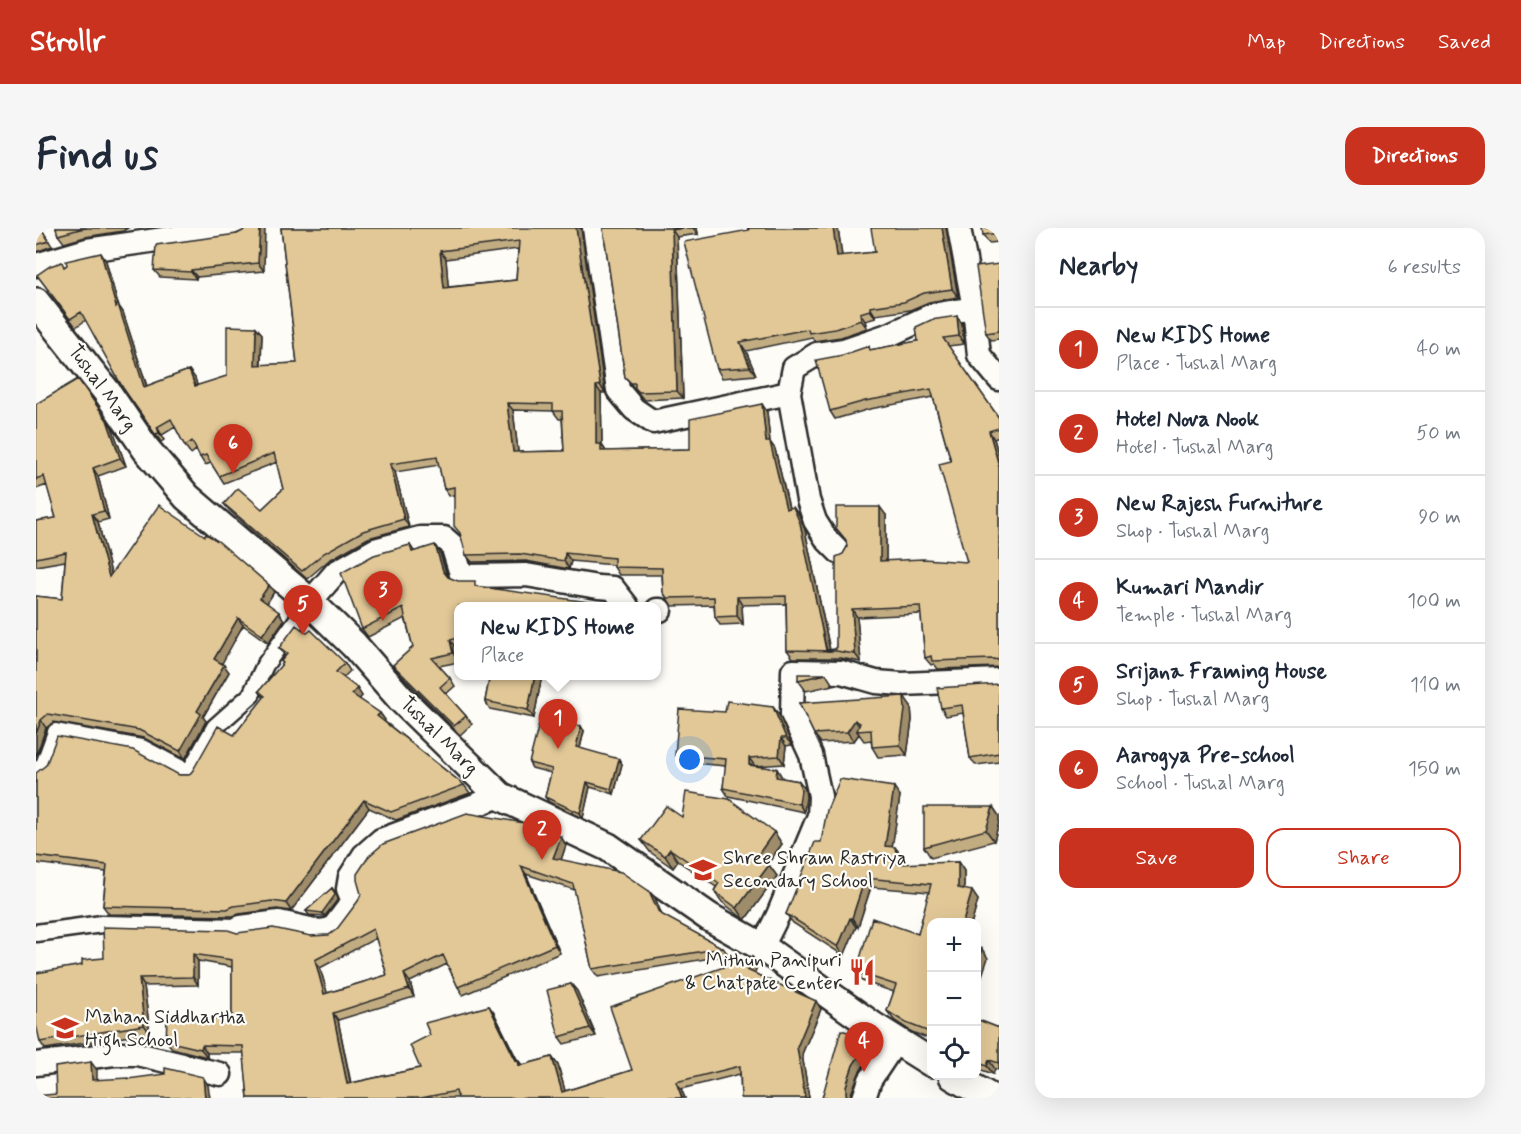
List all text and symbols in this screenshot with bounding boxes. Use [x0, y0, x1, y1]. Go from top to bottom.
text: Strollr [30, 24, 105, 61]
text: Map [1247, 28, 1286, 56]
text: Directions [1319, 28, 1405, 56]
text: Saved [1438, 28, 1491, 56]
button: Directions [1345, 127, 1485, 185]
text: Find us [36, 129, 158, 184]
text: Nearby [1059, 250, 1138, 284]
text: 6 results [1388, 254, 1461, 281]
text: New KIDS Home [1116, 322, 1270, 350]
text: 1 [1074, 336, 1083, 363]
text: 40 m [1417, 336, 1461, 363]
street label: Tushal Marg [61, 339, 143, 437]
text: Place · Tushal Marg [1116, 350, 1277, 377]
text: Hotel Nova Nook [1116, 406, 1259, 434]
text: 2 [1074, 420, 1083, 447]
text: 50 m [1416, 420, 1461, 447]
pin: 6 [214, 424, 252, 474]
text: Hotel · Tushal Marg [1116, 434, 1274, 461]
text: New Rajesh Furniture [1116, 490, 1323, 518]
text: 3 [1074, 504, 1083, 531]
text: 90 m [1418, 504, 1461, 531]
text: Shop · Tushal Marg [1116, 518, 1270, 545]
pin: 3 [364, 572, 402, 621]
text: Kumari Mandir [1116, 574, 1264, 602]
pin: 5 [284, 586, 322, 635]
text: 4 [1073, 588, 1084, 615]
text: 100 m [1407, 588, 1461, 615]
popup [454, 602, 661, 680]
text: Temple · Tushal Marg [1116, 602, 1292, 629]
text: New KIDS Home [480, 614, 635, 642]
text: Place [480, 642, 524, 669]
text: Srijana Framing House [1116, 658, 1327, 686]
text: 5 [1073, 672, 1085, 699]
text: 110 m [1410, 672, 1461, 699]
text: Shop · Tushal Marg [1116, 686, 1270, 713]
street label: Tushal Marg [394, 691, 484, 781]
pin: 1 [538, 700, 578, 749]
text: Aarogya Pre-school [1116, 742, 1295, 770]
your location [675, 745, 704, 774]
text: 6 [1073, 756, 1084, 783]
text: 150 m [1408, 756, 1461, 783]
text: School · Tushal Marg [1116, 770, 1285, 797]
pin: 2 [522, 810, 562, 860]
button: Save [1059, 828, 1254, 888]
button: Share [1266, 828, 1461, 888]
place label: Shree Shram Rastriya Secondary School [723, 845, 906, 895]
school or university icon: Shree Shram Rastriya Secondary School [688, 855, 718, 885]
map controls [927, 918, 981, 1080]
button: + [927, 918, 981, 972]
place label: Mithun Panipuri & Chatpate Center [685, 947, 843, 997]
restaurant icon: Mithun Panipuri & Chatpate Center [847, 957, 877, 987]
button: − [927, 972, 981, 1026]
place label: Mahan Siddhartha High School [85, 1004, 246, 1056]
school or university icon: Mahan Siddhartha High School [50, 1013, 80, 1043]
pin: 4 [844, 1022, 884, 1072]
button: locate [927, 1026, 981, 1080]

